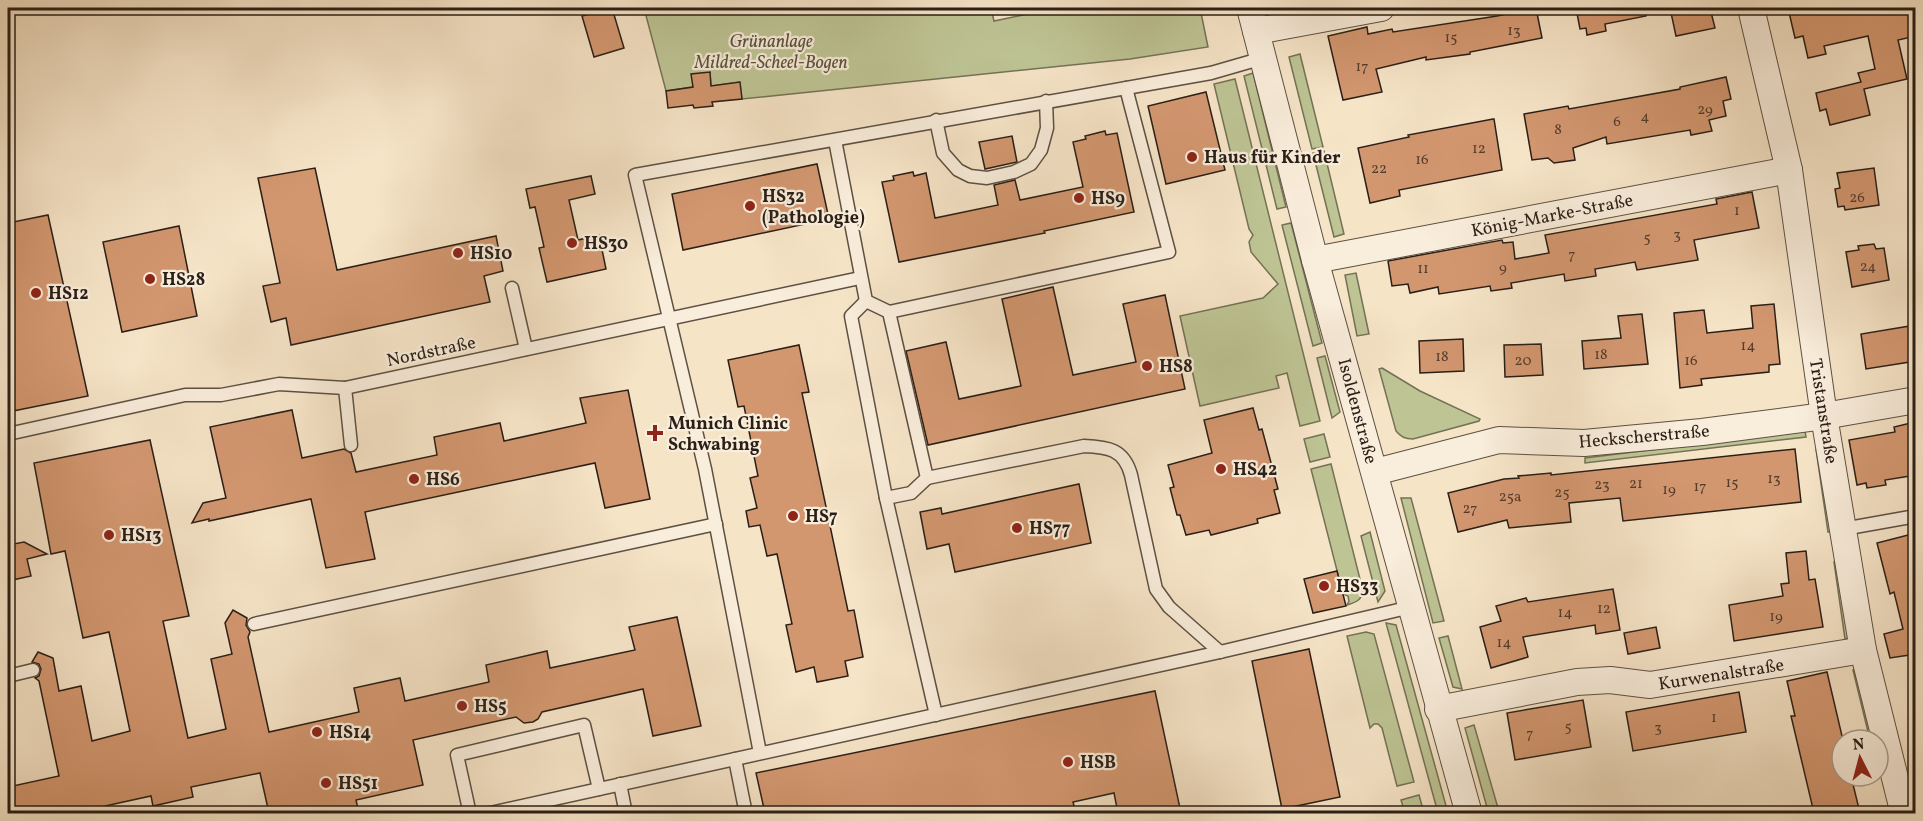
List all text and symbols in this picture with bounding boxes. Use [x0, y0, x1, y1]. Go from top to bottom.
house number: 13 [1507, 21, 1521, 42]
house number: 15 [1444, 28, 1458, 49]
park label: Grünanlage Mildred-Scheel-Bogen [693, 30, 848, 76]
house number: 17 [1355, 57, 1369, 78]
house number: 29 [1697, 100, 1713, 121]
house number: 4 [1641, 107, 1650, 128]
house number: 6 [1613, 112, 1621, 133]
house number: 8 [1554, 120, 1562, 141]
house number: 12 [1472, 139, 1486, 160]
place label: Haus für Kinder [1204, 146, 1341, 171]
marker: Haus für Kinder [1185, 150, 1199, 164]
house number: 16 [1415, 150, 1429, 171]
house number: 22 [1371, 159, 1387, 180]
place label: HS32 (Pathologie) [762, 185, 865, 231]
place label: HS9 [1091, 187, 1125, 212]
house number: 26 [1849, 188, 1865, 209]
street label: König-Marke-Straße [1469, 189, 1635, 244]
marker: HS9 [1072, 191, 1086, 205]
marker: HS32 (Pathologie) [743, 199, 757, 213]
house number: 1 [1734, 201, 1740, 222]
house number: 3 [1673, 225, 1681, 246]
house number: 5 [1643, 228, 1651, 249]
place label: HS30 [584, 232, 628, 257]
marker: HS30 [565, 236, 579, 250]
place label: HS10 [470, 242, 512, 267]
house number: 7 [1568, 245, 1576, 266]
marker: HS10 [451, 246, 465, 260]
house number: 24 [1860, 257, 1876, 278]
house number: 9 [1499, 258, 1507, 279]
house number: 11 [1417, 259, 1429, 280]
place label: HS28 [162, 268, 205, 293]
marker: HS28 [143, 272, 157, 286]
place label: HS12 [48, 282, 89, 307]
marker: HS12 [29, 286, 43, 300]
street label: Nordstraße [384, 331, 478, 374]
house number: 14 [1741, 336, 1755, 357]
house number: 18 [1594, 345, 1608, 366]
house number: 18 [1435, 347, 1449, 368]
house number: 20 [1515, 351, 1531, 372]
house number: 16 [1684, 351, 1698, 372]
place label: HS8 [1159, 355, 1193, 380]
street label: Isoldenstraße [1330, 356, 1383, 467]
street label: Tristanstraße [1802, 357, 1843, 466]
marker: HS8 [1140, 359, 1154, 373]
place label: Munich Clinic Schwabing [668, 412, 788, 458]
street label: Heckscherstraße [1578, 419, 1711, 456]
marker: Munich Clinic Schwabing [646, 424, 664, 442]
place label: HS42 [1233, 458, 1277, 483]
marker: HS42 [1214, 462, 1228, 476]
place label: HS6 [426, 468, 460, 493]
house number: 13 [1767, 469, 1781, 490]
marker: HS6 [407, 472, 421, 486]
house number: 15 [1725, 473, 1739, 494]
house number: 21 [1629, 474, 1643, 495]
house number: 23 [1594, 475, 1610, 496]
house number: 17 [1693, 477, 1707, 498]
house number: 19 [1662, 480, 1676, 501]
house number: 25 [1554, 483, 1570, 504]
house number: 25a [1499, 487, 1521, 508]
house number: 27 [1463, 499, 1477, 520]
place label: HS7 [805, 505, 838, 530]
marker: HS7 [786, 509, 800, 523]
place label: HS77 [1029, 517, 1071, 542]
marker: HS77 [1010, 521, 1024, 535]
place label: HS13 [121, 524, 161, 549]
marker: HS13 [102, 528, 116, 542]
place label: HS33 [1336, 575, 1378, 600]
marker: HS33 [1317, 579, 1331, 593]
house number: 12 [1597, 599, 1611, 620]
house number: 14 [1558, 603, 1572, 624]
house number: 19 [1769, 607, 1783, 628]
house number: 14 [1497, 633, 1511, 654]
street label: Kurwenalstraße [1657, 653, 1786, 698]
place label: HS5 [474, 695, 507, 720]
marker: HS5 [455, 699, 469, 713]
house number: 1 [1711, 708, 1717, 729]
house number: 5 [1564, 717, 1572, 738]
house number: 3 [1654, 718, 1662, 739]
place label: HS14 [329, 721, 371, 746]
house number: 7 [1526, 724, 1534, 745]
marker: HS14 [310, 725, 324, 739]
north arrow [1830, 728, 1890, 788]
text: N [1852, 733, 1866, 757]
place label: HSB [1080, 751, 1116, 776]
marker: HSB [1061, 755, 1075, 769]
place label: HS51 [338, 772, 378, 797]
marker: HS51 [319, 776, 333, 790]

